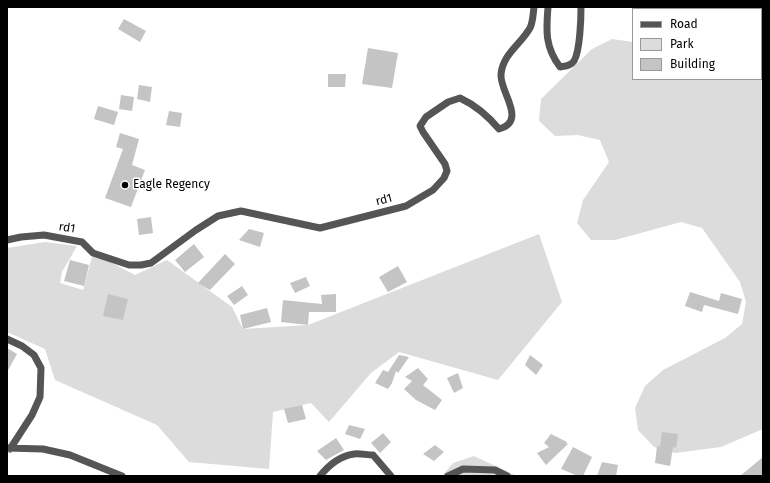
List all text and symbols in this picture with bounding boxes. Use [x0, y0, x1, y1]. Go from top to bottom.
legend [632, 8, 762, 80]
text: Road [670, 17, 698, 31]
text: Park [670, 37, 694, 51]
text: Building [670, 57, 715, 71]
place label: Eagle Regency [133, 178, 210, 192]
marker: Eagle Regency [120, 180, 130, 190]
street label: rd1 [374, 191, 394, 209]
street label: rd1 [58, 220, 76, 236]

